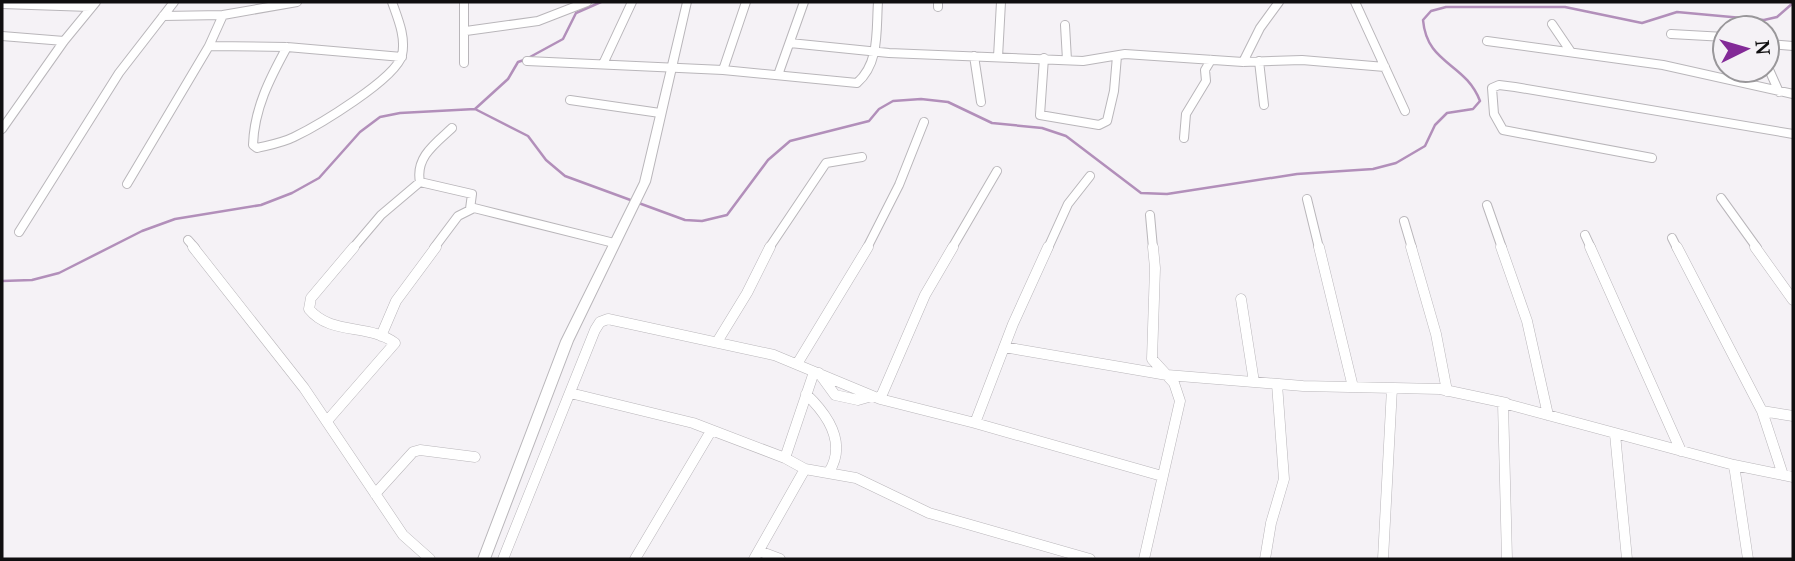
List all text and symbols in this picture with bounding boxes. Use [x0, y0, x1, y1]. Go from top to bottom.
north arrow [1711, 14, 1781, 84]
text: N [1749, 39, 1777, 56]

